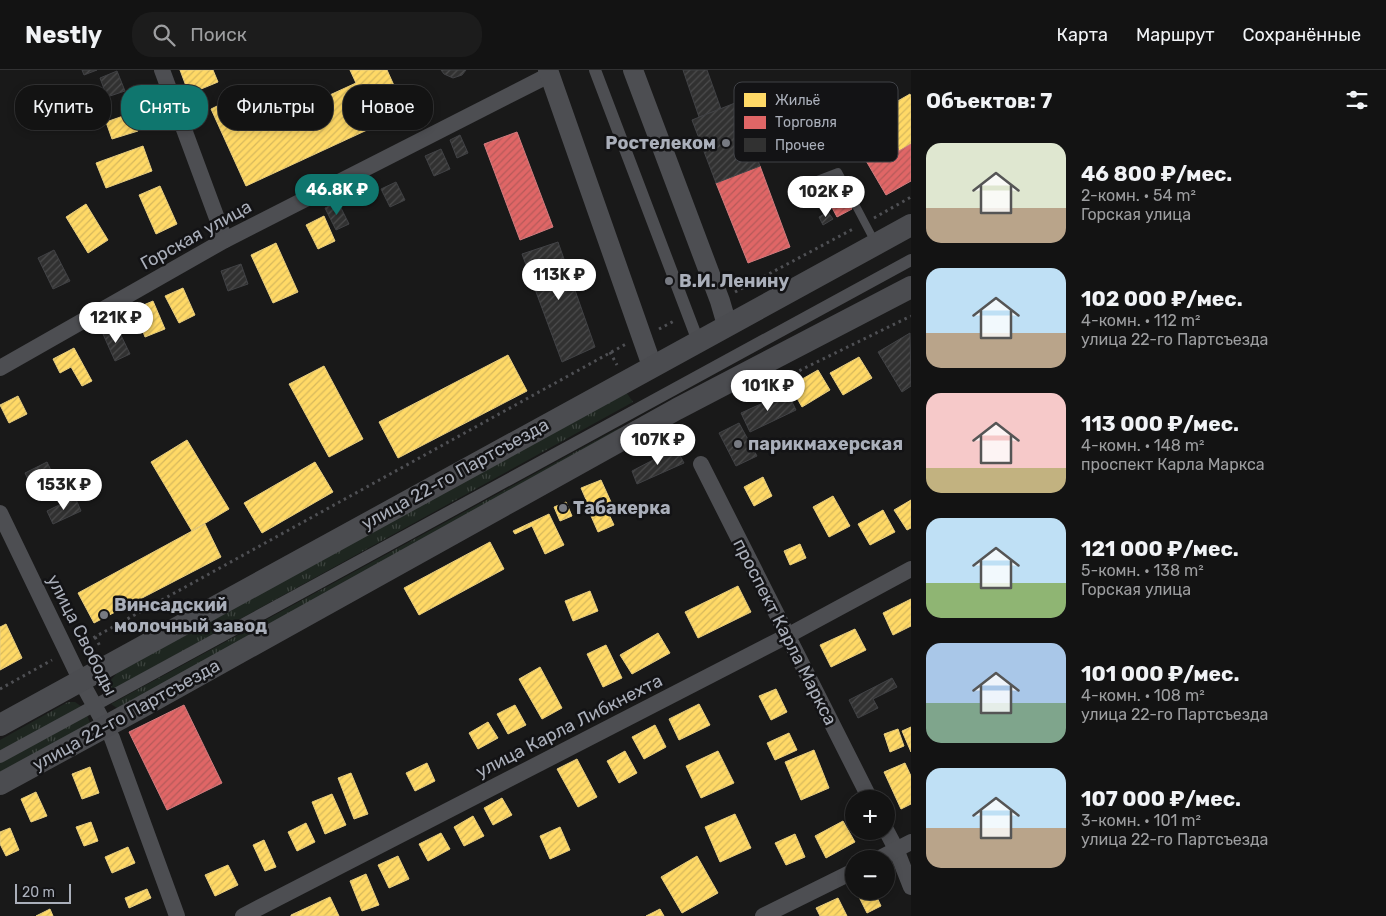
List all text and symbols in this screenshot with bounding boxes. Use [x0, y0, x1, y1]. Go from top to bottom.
search box [132, 12, 482, 57]
text: Nestly [25, 21, 102, 49]
icon: search [150, 21, 178, 49]
text: Поиск [190, 23, 247, 46]
text: Карта [1057, 24, 1108, 46]
text: Маршрут [1136, 24, 1215, 46]
text: Сохранённые [1243, 24, 1361, 46]
legend [734, 82, 898, 162]
chip: Купить [15, 85, 111, 130]
chip: Снять [121, 85, 208, 130]
chip: Фильтры [218, 85, 333, 130]
chip: Новое [343, 85, 433, 130]
icon: filters [1343, 86, 1371, 114]
text: Объектов: 7 [926, 88, 1052, 113]
text: Жильё [775, 92, 821, 109]
text: Торговля [775, 114, 837, 131]
place label: Ростелеком [605, 132, 716, 154]
marker: Ростелеком [720, 137, 732, 149]
text: Прочее [775, 137, 825, 154]
text: 46 800 ₽/мес. [1081, 161, 1232, 186]
icon: home [966, 163, 1026, 223]
pin: 46.8K ₽ [291, 174, 383, 216]
pin: 102K ₽ [785, 176, 867, 218]
text: 46.8K ₽ [306, 180, 368, 199]
text: 102K ₽ [799, 182, 853, 201]
text: 2-комн. · 54 m² [1081, 186, 1196, 205]
street label: Горская улица [137, 195, 255, 275]
text: Горская улица [1081, 205, 1191, 224]
pin: 113K ₽ [518, 258, 600, 301]
text: 113K ₽ [533, 265, 585, 284]
place label: В.И. Ленину [679, 270, 790, 292]
marker: В.И. Ленину [663, 275, 675, 287]
text: 102 000 ₽/мес. [1081, 286, 1243, 311]
icon: home [966, 288, 1026, 348]
pin: 121K ₽ [75, 302, 157, 344]
text: 121K ₽ [90, 308, 142, 327]
text: 4-комн. · 112 m² [1081, 311, 1201, 330]
text: улица 22-го Партсъезда [1081, 330, 1268, 349]
pin: 101K ₽ [727, 370, 809, 412]
text: 101K ₽ [742, 376, 794, 395]
text: 113 000 ₽/мес. [1081, 411, 1239, 436]
street label: улица 22-го Партсъезда [357, 413, 553, 535]
icon: home [966, 413, 1026, 473]
pin: 107K ₽ [617, 424, 699, 466]
text: 107K ₽ [631, 430, 685, 449]
place label: парикмахерская [748, 433, 903, 455]
text: 4-комн. · 148 m² [1081, 436, 1204, 455]
marker: парикмахерская [732, 438, 744, 450]
text: проспект Карла Маркса [1081, 455, 1265, 474]
pin: 153K ₽ [23, 468, 105, 511]
text: 153K ₽ [37, 475, 91, 494]
place label: Табакерка [573, 497, 671, 519]
marker: Табакерка [557, 502, 569, 514]
street label: проспект Карла Маркса [728, 535, 842, 729]
text: 121 000 ₽/мес. [1081, 536, 1239, 561]
icon: home [966, 538, 1026, 598]
text: 5-комн. · 138 m² [1081, 561, 1204, 580]
street label: улица Свободы [42, 571, 122, 699]
text: Горская улица [1081, 580, 1191, 599]
place label: Винсадский молочный завод [114, 594, 267, 637]
marker: Винсадский молочный завод [98, 609, 110, 621]
street label: улица 22-го Партсъезда [28, 654, 224, 776]
text: 101 000 ₽/мес. [1081, 661, 1239, 686]
icon: home [966, 663, 1026, 723]
street label: улица Карла Либкнехта [472, 669, 666, 783]
text: 4-комн. · 108 m² [1081, 686, 1205, 705]
text: улица 22-го Партсъезда [1081, 705, 1268, 724]
text: 107 000 ₽/мес. [1081, 786, 1241, 811]
icon: home [966, 788, 1026, 848]
map controls [845, 790, 895, 900]
button: + [845, 790, 895, 840]
text: 3-комн. · 101 m² [1081, 811, 1201, 830]
text: улица 22-го Партсъезда [1081, 830, 1268, 849]
button: − [845, 850, 895, 900]
scale bar [15, 881, 71, 904]
text: 20 m [22, 884, 55, 901]

